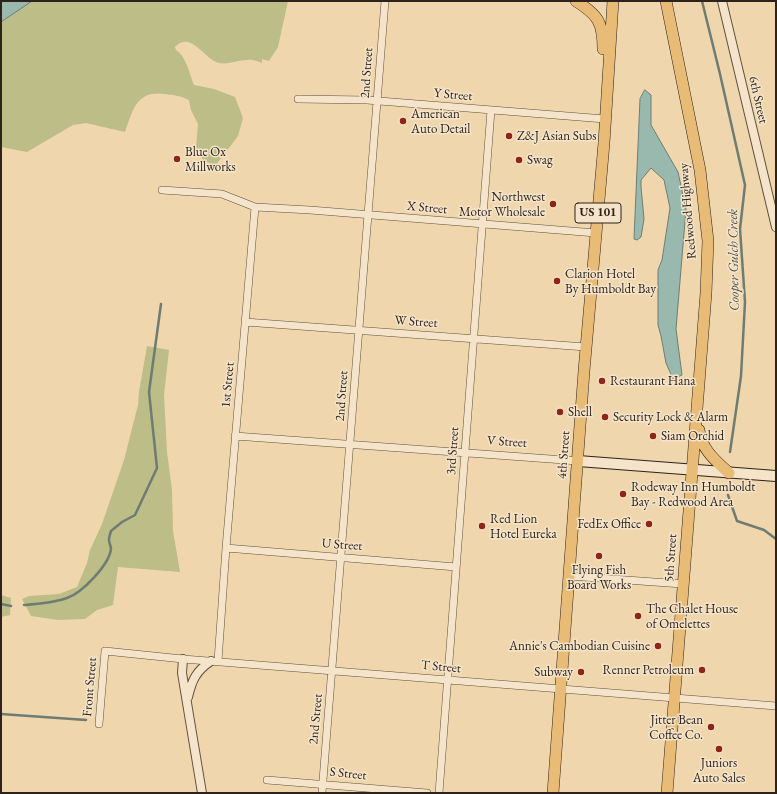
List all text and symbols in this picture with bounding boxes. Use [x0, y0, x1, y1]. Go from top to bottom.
street label: 2nd Street [357, 47, 377, 99]
street label: 6th Street [745, 75, 771, 125]
street label: Y Street [433, 86, 473, 104]
place label: American Auto Detail [411, 106, 470, 137]
marker: American Auto Detail [398, 116, 408, 126]
place label: Z&J Asian Subs [517, 128, 597, 144]
marker: Z&J Asian Subs [504, 131, 514, 141]
place label: Blue Ox Millworks [185, 144, 236, 175]
place label: Swag [527, 152, 553, 168]
marker: Blue Ox Millworks [172, 154, 182, 164]
marker: Swag [514, 155, 524, 165]
street label: Redwood Highway [676, 162, 700, 260]
place label: Northwest Motor Wholesale [459, 189, 545, 220]
street label: X Street [406, 198, 448, 218]
marker: Northwest Motor Wholesale [548, 199, 558, 209]
road number: US 101 [575, 203, 621, 223]
water label: Cooper Gulch Creek [725, 209, 743, 311]
place label: Clarion Hotel By Humboldt Bay [565, 266, 656, 297]
marker: Clarion Hotel By Humboldt Bay [552, 276, 562, 286]
street label: W Street [394, 313, 438, 331]
street label: 1st Street [218, 362, 238, 408]
street label: 2nd Street [332, 370, 352, 422]
place label: Restaurant Hana [610, 373, 696, 389]
marker: Restaurant Hana [597, 376, 607, 386]
place label: Shell [568, 404, 592, 420]
marker: Shell [555, 407, 565, 417]
place label: Security Lock & Alarm [613, 409, 728, 425]
marker: Security Lock & Alarm [600, 412, 610, 422]
street label: 3rd Street [444, 426, 462, 476]
place label: Siam Orchid [661, 428, 724, 444]
street label: 4th Street [555, 430, 573, 480]
marker: Siam Orchid [648, 431, 658, 441]
street label: V Street [487, 433, 527, 451]
place label: Rodeway Inn Humboldt Bay - Redwood Area [631, 479, 755, 510]
marker: Rodeway Inn Humboldt Bay - Redwood Area [618, 489, 628, 499]
place label: Red Lion Hotel Eureka [490, 511, 557, 542]
place label: FedEx Office [578, 516, 641, 532]
marker: FedEx Office [644, 519, 654, 529]
marker: Red Lion Hotel Eureka [477, 521, 487, 531]
street label: 5th Street [662, 533, 680, 583]
street label: U Street [321, 536, 363, 554]
marker: Flying Fish Board Works [594, 551, 604, 561]
place label: Flying Fish Board Works [567, 562, 631, 593]
place label: The Chalet House of Omelettes [646, 601, 738, 632]
marker: The Chalet House of Omelettes [633, 611, 643, 621]
place label: Annie's Cambodian Cuisine [509, 638, 650, 654]
marker: Annie's Cambodian Cuisine [653, 641, 663, 651]
street label: Front Street [80, 657, 100, 717]
street label: T Street [420, 657, 462, 677]
place label: Renner Petroleum [603, 662, 694, 678]
place label: Subway [534, 664, 573, 680]
marker: Renner Petroleum [697, 665, 707, 675]
marker: Subway [576, 667, 586, 677]
street label: 2nd Street [306, 693, 326, 745]
place label: Jitter Bean Coffee Co. [649, 712, 703, 743]
marker: Jitter Bean Coffee Co. [706, 722, 716, 732]
marker: Juniors Auto Sales [714, 744, 724, 754]
place label: Juniors Auto Sales [693, 755, 745, 786]
street label: S Street [329, 764, 367, 784]

